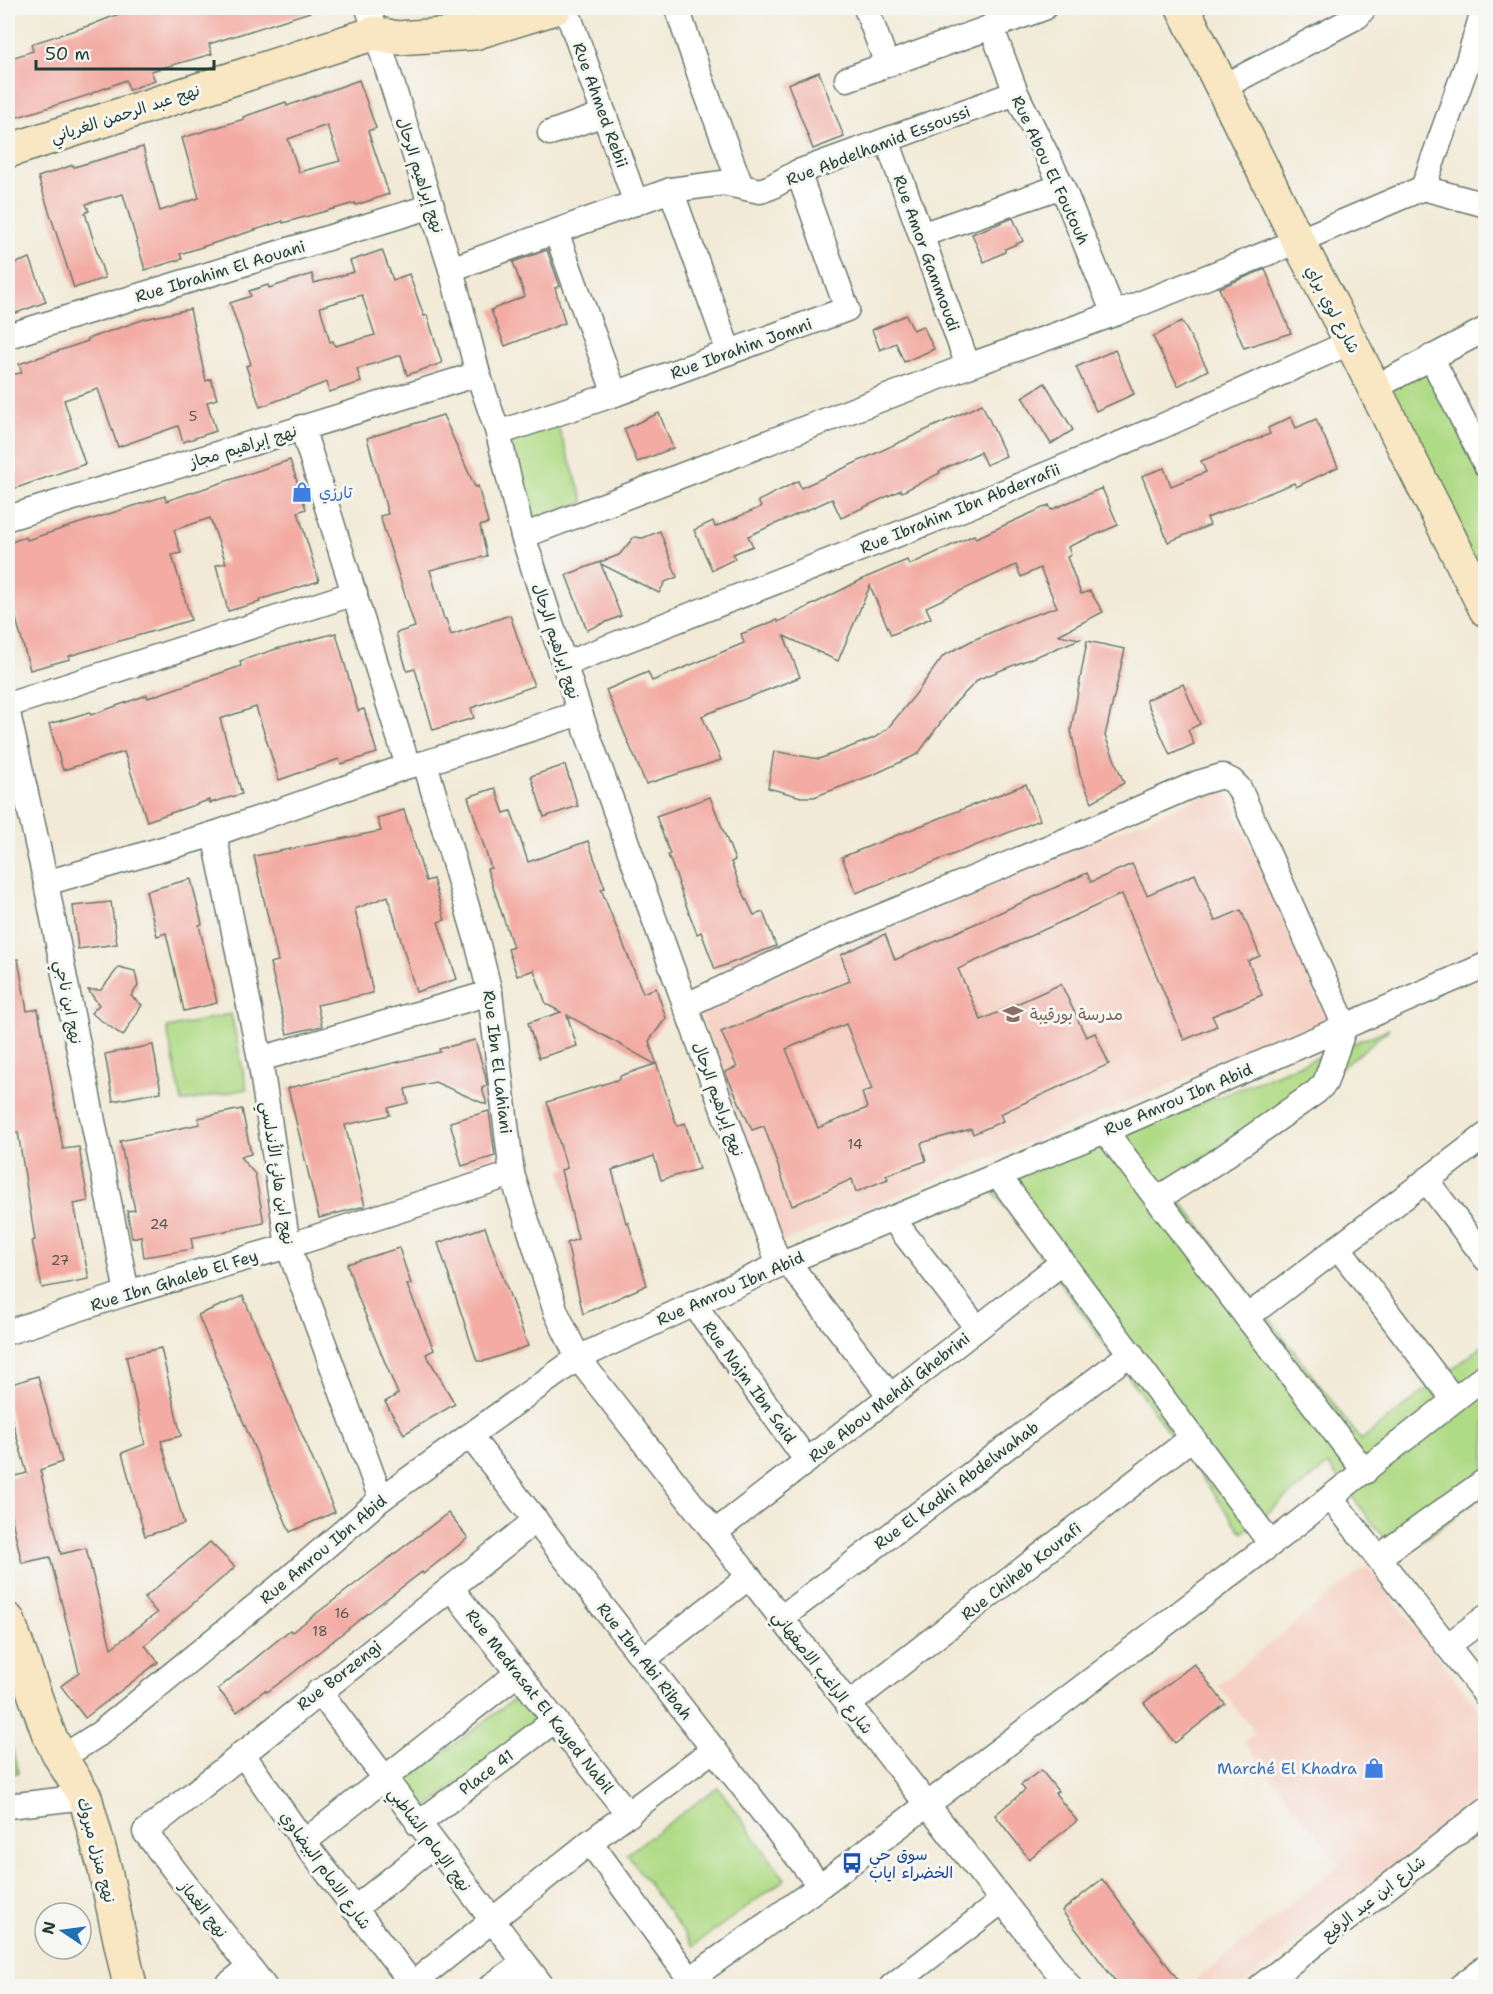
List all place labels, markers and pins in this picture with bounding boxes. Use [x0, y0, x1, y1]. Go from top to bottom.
shop icon: تارزي [290, 480, 314, 504]
place label: تارزي [319, 482, 353, 504]
school or university icon: مدرسة بورقيبة [1001, 1002, 1025, 1026]
place label: مدرسة بورقيبة [1030, 1004, 1123, 1025]
shop icon: Marché El Khadra [1362, 1756, 1386, 1780]
place label: Marché El Khadra [1217, 1758, 1357, 1779]
place label: سوق حي الخضراء اياب [869, 1844, 953, 1883]
bus stop icon: سوق حي الخضراء اياب [840, 1851, 864, 1875]

